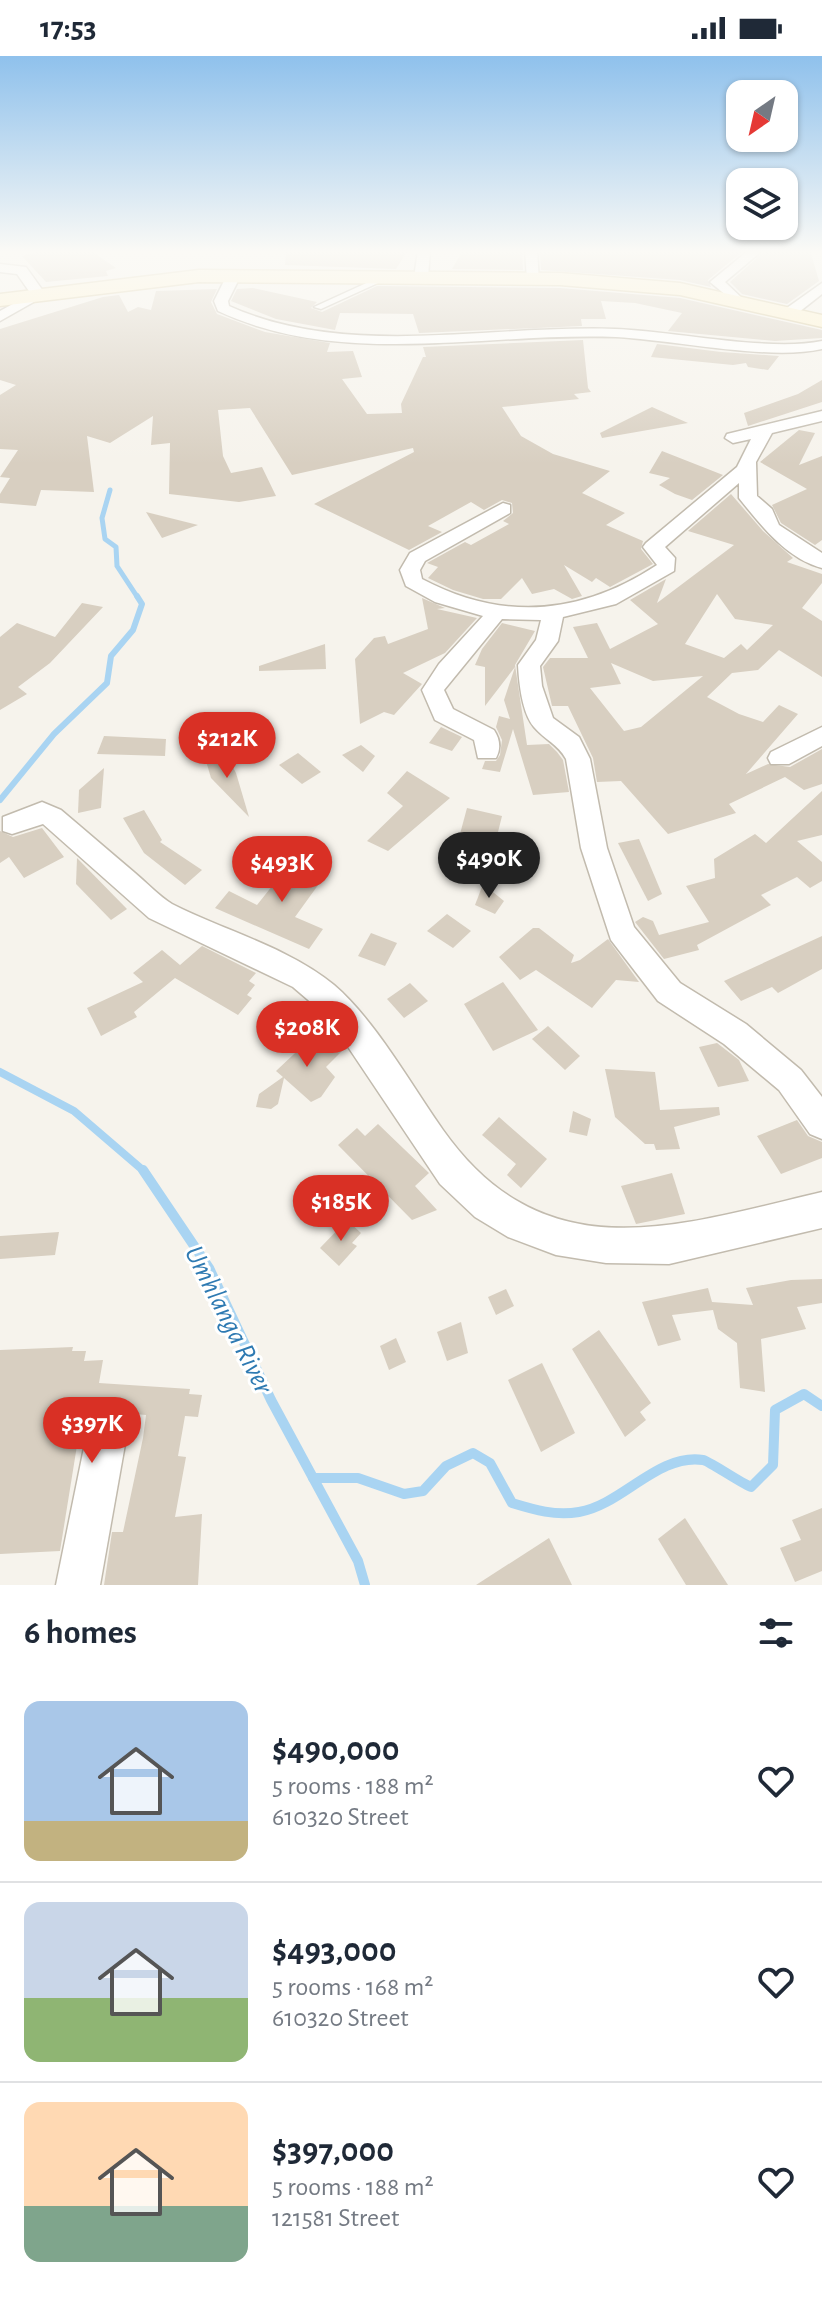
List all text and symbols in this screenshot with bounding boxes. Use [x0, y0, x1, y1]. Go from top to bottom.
text: 17:53 [40, 13, 97, 43]
north arrow [726, 80, 798, 152]
map controls [726, 80, 798, 240]
button: layers [726, 168, 798, 240]
pin: $212K [171, 712, 283, 780]
text: $212K [197, 725, 257, 751]
pin: $490K [433, 832, 545, 900]
pin: $493K [226, 836, 338, 904]
text: $490K [456, 845, 522, 871]
text: $493K [250, 849, 314, 875]
pin: $208K [251, 1001, 363, 1069]
text: $208K [274, 1014, 340, 1040]
pin: $185K [285, 1175, 397, 1243]
text: $185K [311, 1188, 371, 1214]
water label: Umhlanga River [179, 1241, 278, 1399]
pin: $397K [36, 1397, 148, 1465]
text: $397K [61, 1410, 123, 1436]
icon: filters [754, 1611, 798, 1655]
text: 6 homes [24, 1616, 137, 1650]
icon: home [88, 1733, 184, 1829]
text: $490,000 [272, 1733, 399, 1767]
icon: heart [754, 1759, 798, 1803]
text: 5 rooms · 188 m² [272, 1773, 434, 1799]
text: 610320 Street [272, 1804, 409, 1830]
icon: home [88, 1934, 184, 2030]
text: $493,000 [272, 1934, 396, 1968]
icon: heart [754, 1960, 798, 2004]
text: 5 rooms · 168 m² [272, 1974, 433, 2000]
text: 610320 Street [272, 2005, 409, 2031]
icon: home [88, 2134, 184, 2230]
text: $397,000 [272, 2134, 394, 2168]
icon: heart [754, 2160, 798, 2204]
text: 5 rooms · 188 m² [272, 2174, 434, 2200]
text: 121581 Street [272, 2205, 399, 2231]

